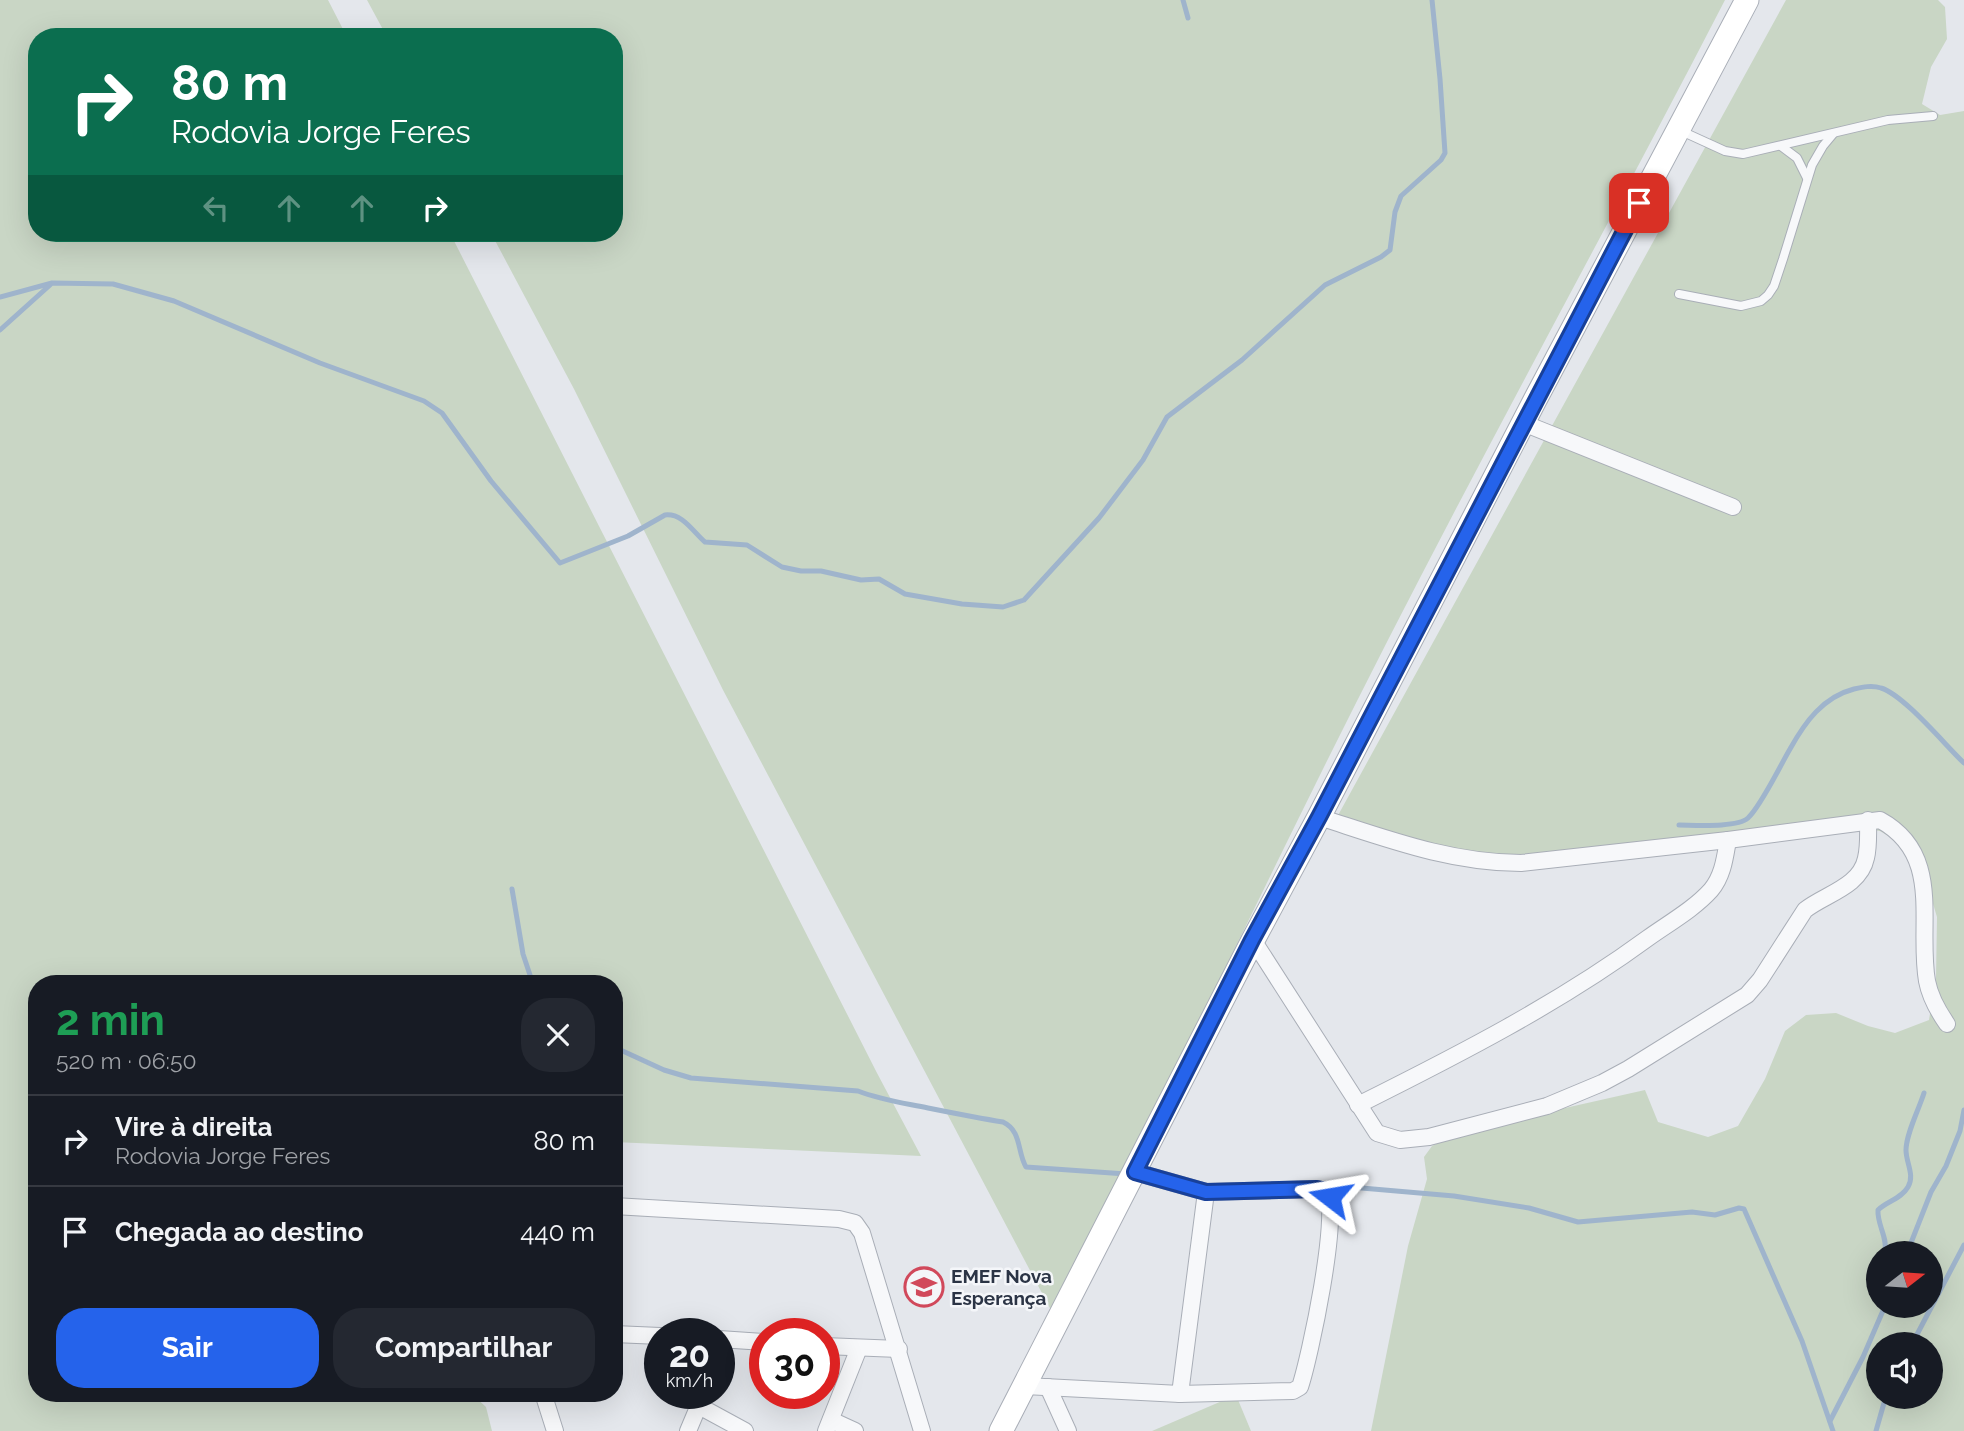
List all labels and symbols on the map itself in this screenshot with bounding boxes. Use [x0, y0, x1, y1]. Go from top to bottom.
pin [1609, 173, 1669, 233]
position arrow [1293, 1160, 1367, 1234]
north arrow [1866, 1241, 1942, 1318]
place label: EMEF Nova Esperança [951, 1265, 1052, 1309]
school or university icon: EMEF Nova Esperança [903, 1266, 945, 1308]
speed limit sign: 30 [749, 1318, 840, 1409]

